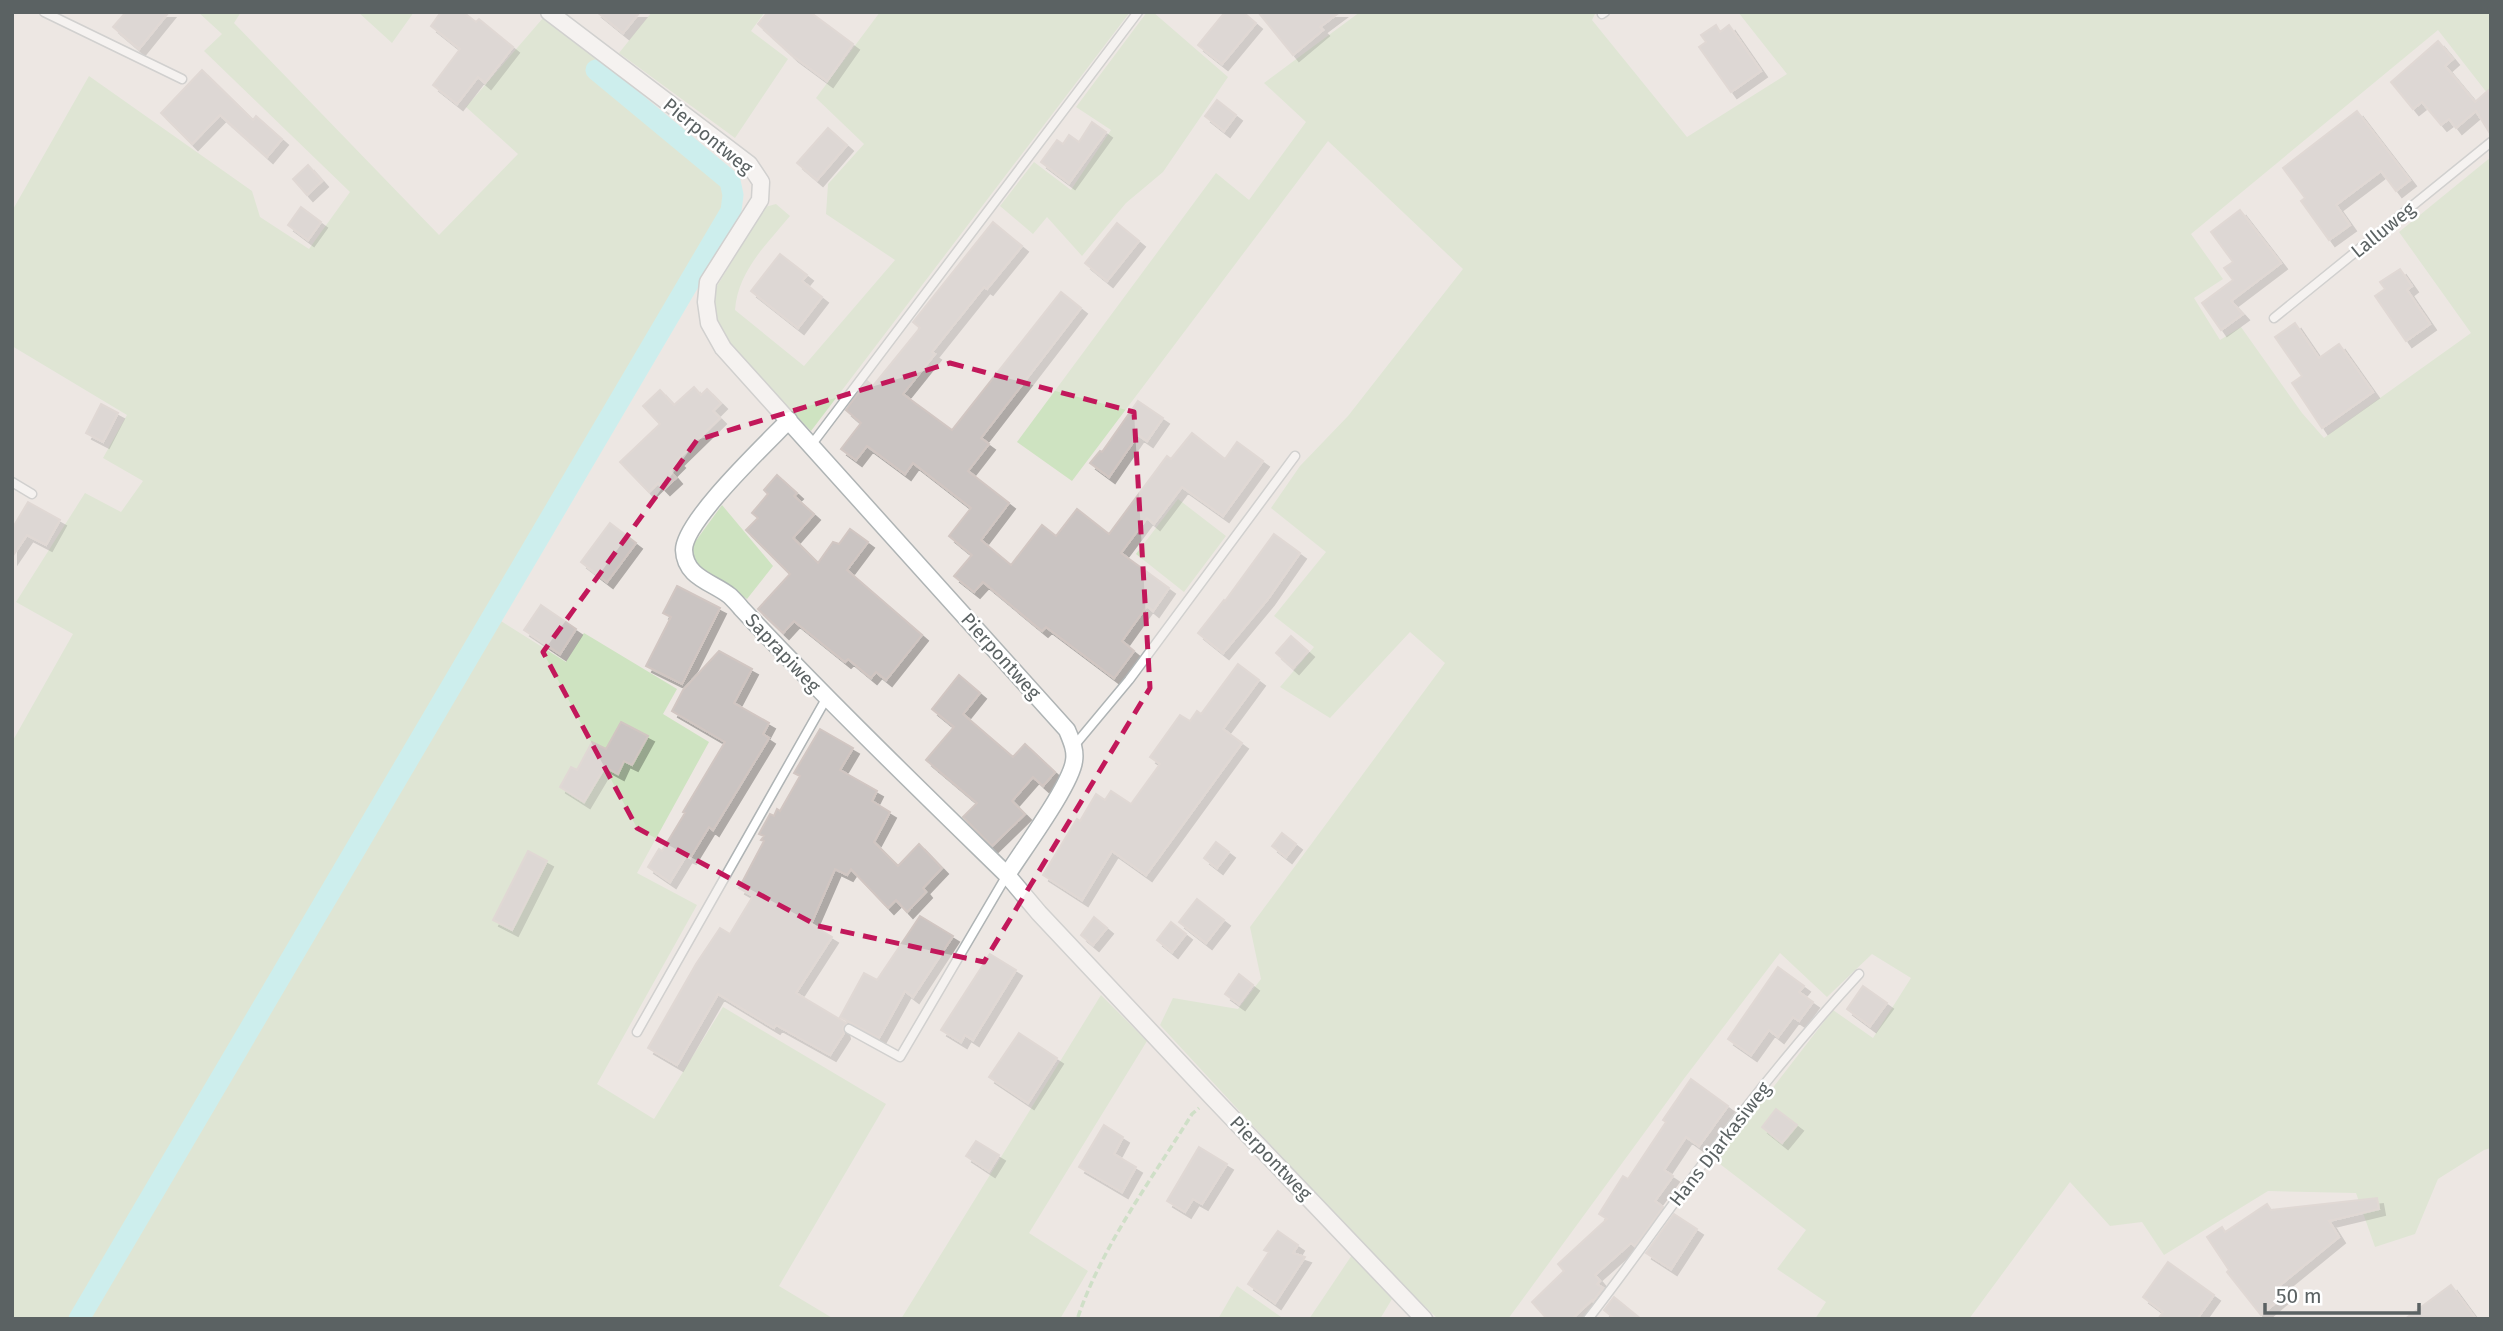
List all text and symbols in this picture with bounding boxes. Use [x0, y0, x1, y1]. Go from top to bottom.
street label: Pierpontweg [659, 93, 757, 179]
street label: Lalluweg [2346, 197, 2420, 263]
street label: Pierpontweg [956, 608, 1046, 704]
street label: Saprapiweg [741, 609, 825, 697]
street label: Hans Djarkasiweg [1664, 1077, 1776, 1211]
street label: Pierpontweg [1225, 1111, 1317, 1205]
scale bar [2265, 1272, 2419, 1316]
text: 50 m [2276, 1283, 2322, 1309]

